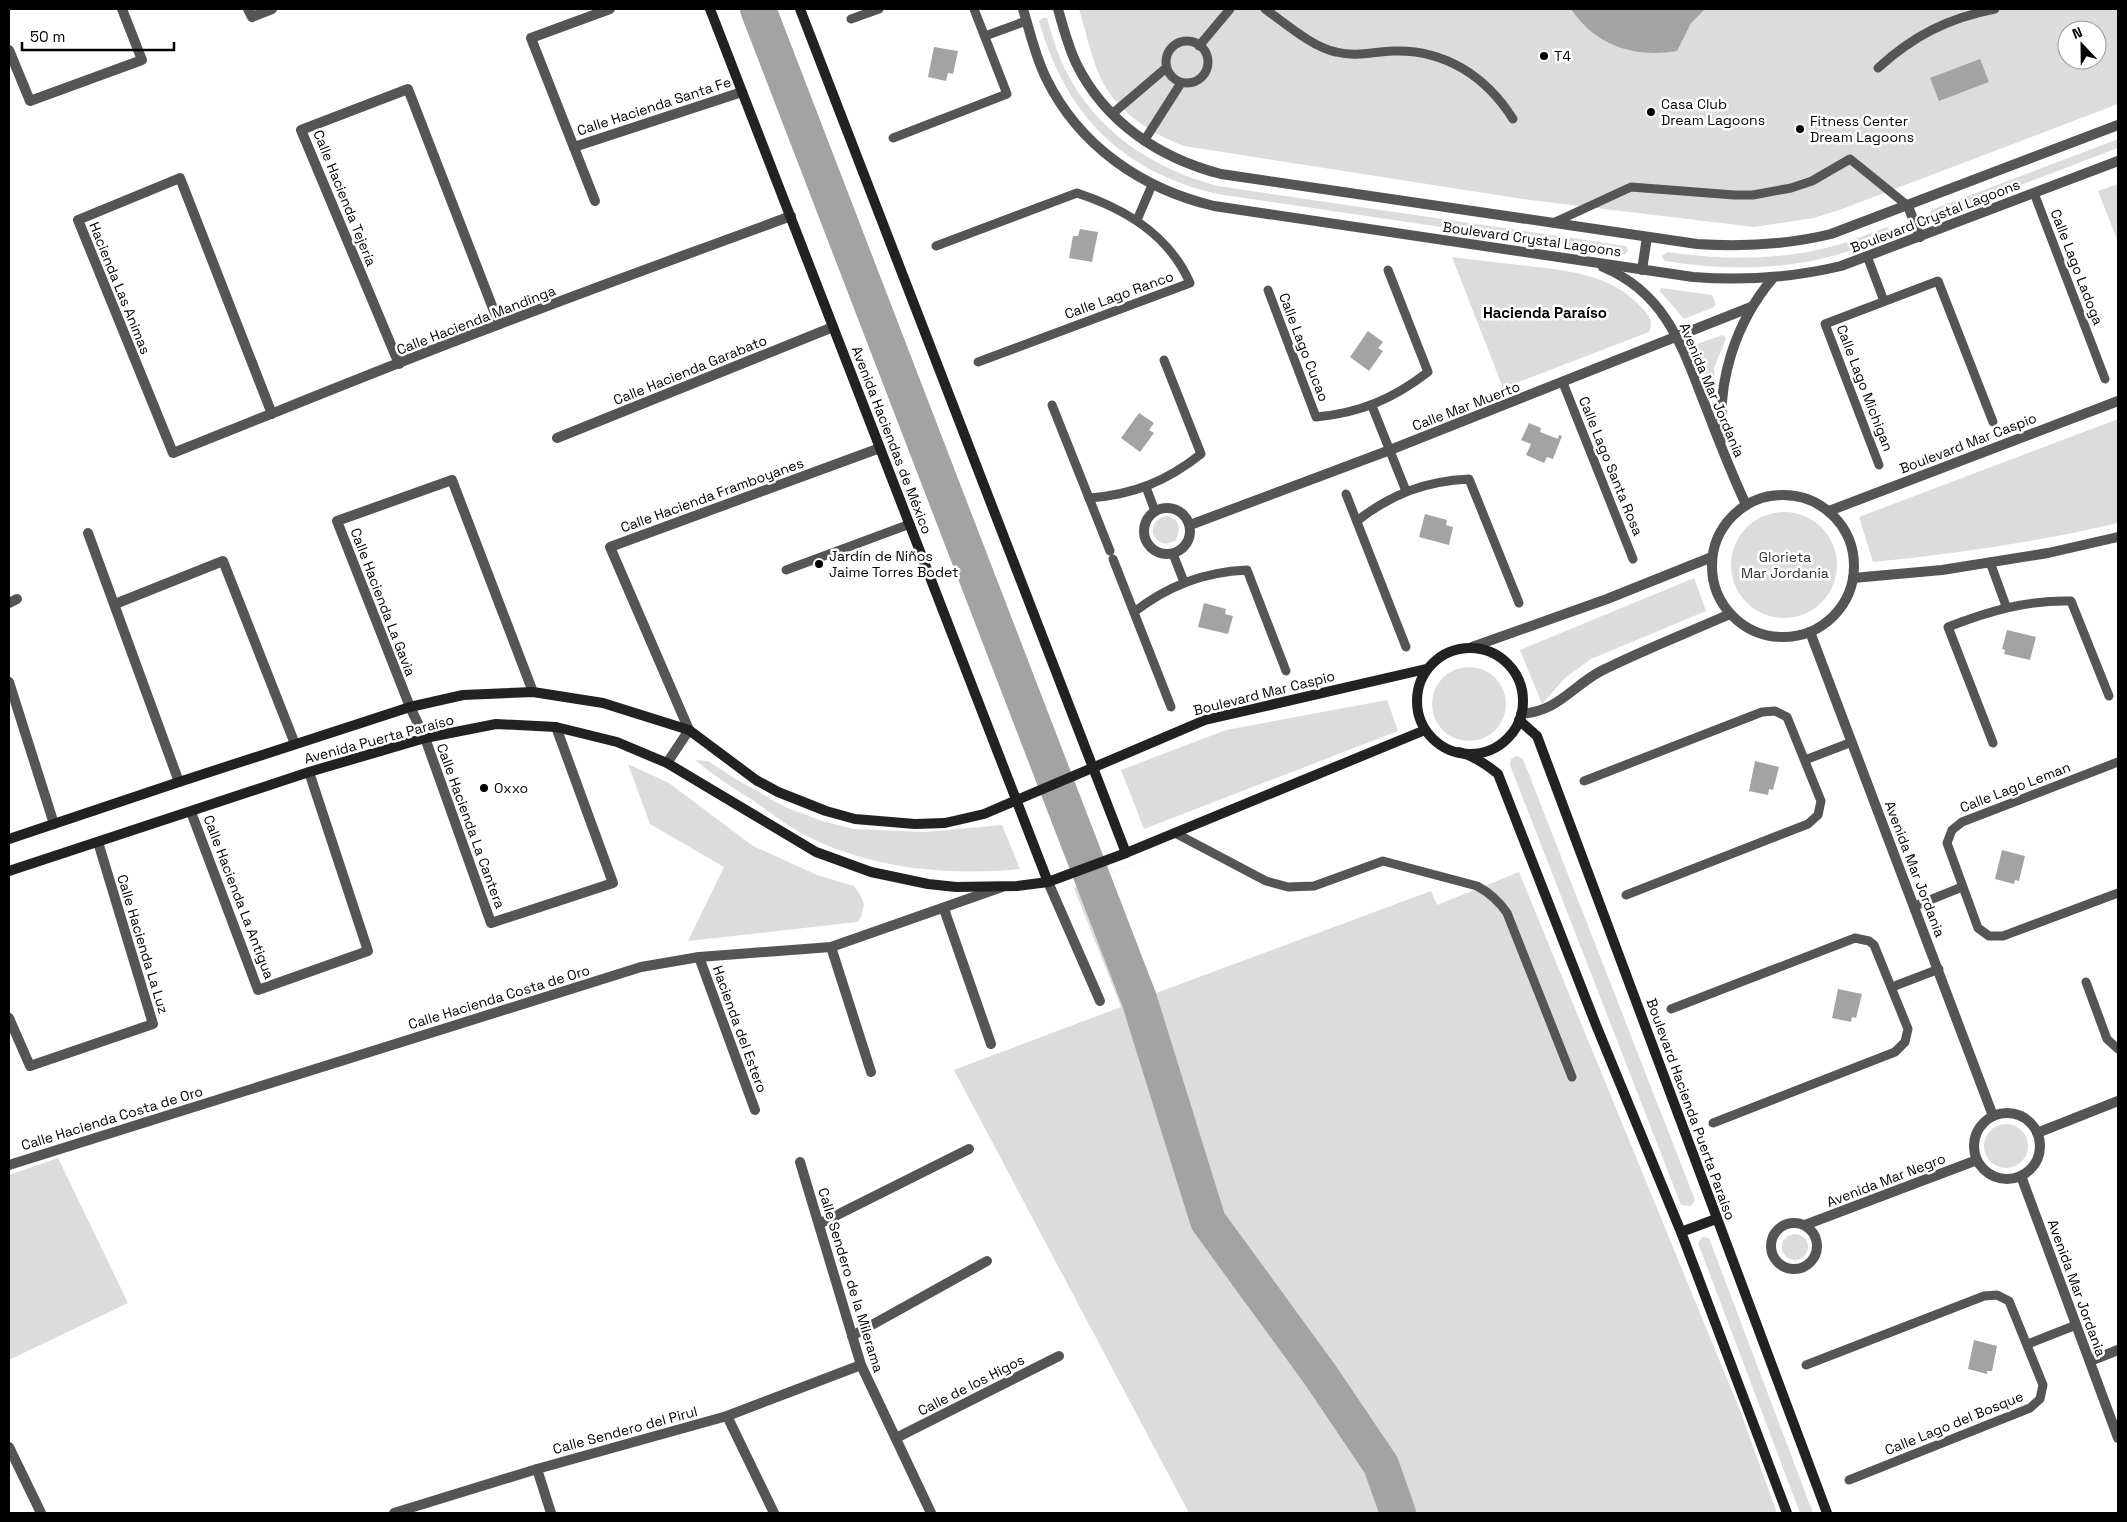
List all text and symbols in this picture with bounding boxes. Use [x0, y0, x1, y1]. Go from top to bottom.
scale bar [22, 20, 175, 52]
north arrow [2057, 20, 2107, 70]
text: N [2069, 23, 2085, 43]
text: 50 m [30, 27, 65, 46]
place label: T4 [1554, 47, 1571, 65]
marker: T4 [1538, 50, 1550, 62]
street label: Calle Hacienda Santa Fe [575, 73, 733, 139]
place label: Casa Club Dream Lagoons [1661, 95, 1765, 129]
marker: Casa Club Dream Lagoons [1645, 106, 1657, 118]
place label: Fitness Center Dream Lagoons [1810, 112, 1914, 146]
marker: Fitness Center Dream Lagoons [1794, 123, 1806, 135]
street label: Calle Hacienda Tejería [309, 127, 381, 269]
street label: Boulevard Crystal Lagoons [1848, 175, 2022, 257]
street label: Calle Lago Ladoga [2047, 206, 2107, 328]
street label: Boulevard Crystal Lagoons [1442, 218, 1622, 260]
street label: Hacienda Las Animas [85, 219, 155, 357]
street label: Calle Lago Ranco [1062, 267, 1176, 323]
street label: Calle Hacienda Mandinga [394, 281, 558, 359]
street label: Calle Lago Cucao [1275, 290, 1333, 404]
district label: Hacienda Paraíso [1483, 303, 1607, 322]
street label: Avenida Mar Jordania [1675, 320, 1749, 460]
street label: Calle Lago Michigan [1833, 322, 1897, 454]
street label: Calle Hacienda Garabato [611, 331, 769, 409]
street label: Avenida Haciendas de México [848, 343, 936, 537]
street label: Calle Mar Muerto [1410, 377, 1522, 435]
street label: Calle Lago Santa Rosa [1575, 394, 1647, 538]
street label: Boulevard Mar Caspio [1897, 409, 2039, 477]
street label: Calle Hacienda Framboyanes [618, 453, 806, 537]
street label: Calle Hacienda La Gavia [346, 525, 420, 679]
place label: Jardín de Niños Jaime Torres Bodet [829, 547, 958, 581]
park label: Glorieta Mar Jordania [1741, 548, 1829, 582]
marker: Jardín de Niños Jaime Torres Bodet [813, 558, 825, 570]
street label: Boulevard Mar Caspio [1191, 667, 1337, 719]
street label: Avenida Puerta Paraíso [302, 710, 456, 768]
street label: Calle Hacienda La Cantera [433, 741, 509, 911]
street label: Calle Lago Leman [1957, 758, 2073, 816]
place label: Oxxo [494, 779, 528, 797]
marker: Oxxo [478, 782, 490, 794]
street label: Avenida Mar Jordania [1881, 798, 1949, 940]
street label: Calle Hacienda La Antigua [199, 813, 279, 981]
street label: Calle Hacienda La Luz [113, 872, 173, 1016]
street label: Calle Hacienda Costa de Oro [406, 961, 592, 1033]
street label: Hacienda del Estero [709, 963, 771, 1095]
street label: Boulevard Hacienda Puerta Paraíso [1642, 996, 1740, 1222]
street label: Calle Hacienda Costa de Oro [19, 1082, 205, 1154]
street label: Avenida Mar Negro [1824, 1149, 1948, 1211]
street label: Calle Sendero de la Milerama [814, 1185, 888, 1375]
street label: Avenida Mar Jordania [2044, 1217, 2110, 1359]
street label: Calle de los Higos [915, 1350, 1027, 1420]
street label: Calle Lago del Bosque [1882, 1387, 2026, 1459]
street label: Calle Sendero del Pirul [551, 1402, 699, 1458]

